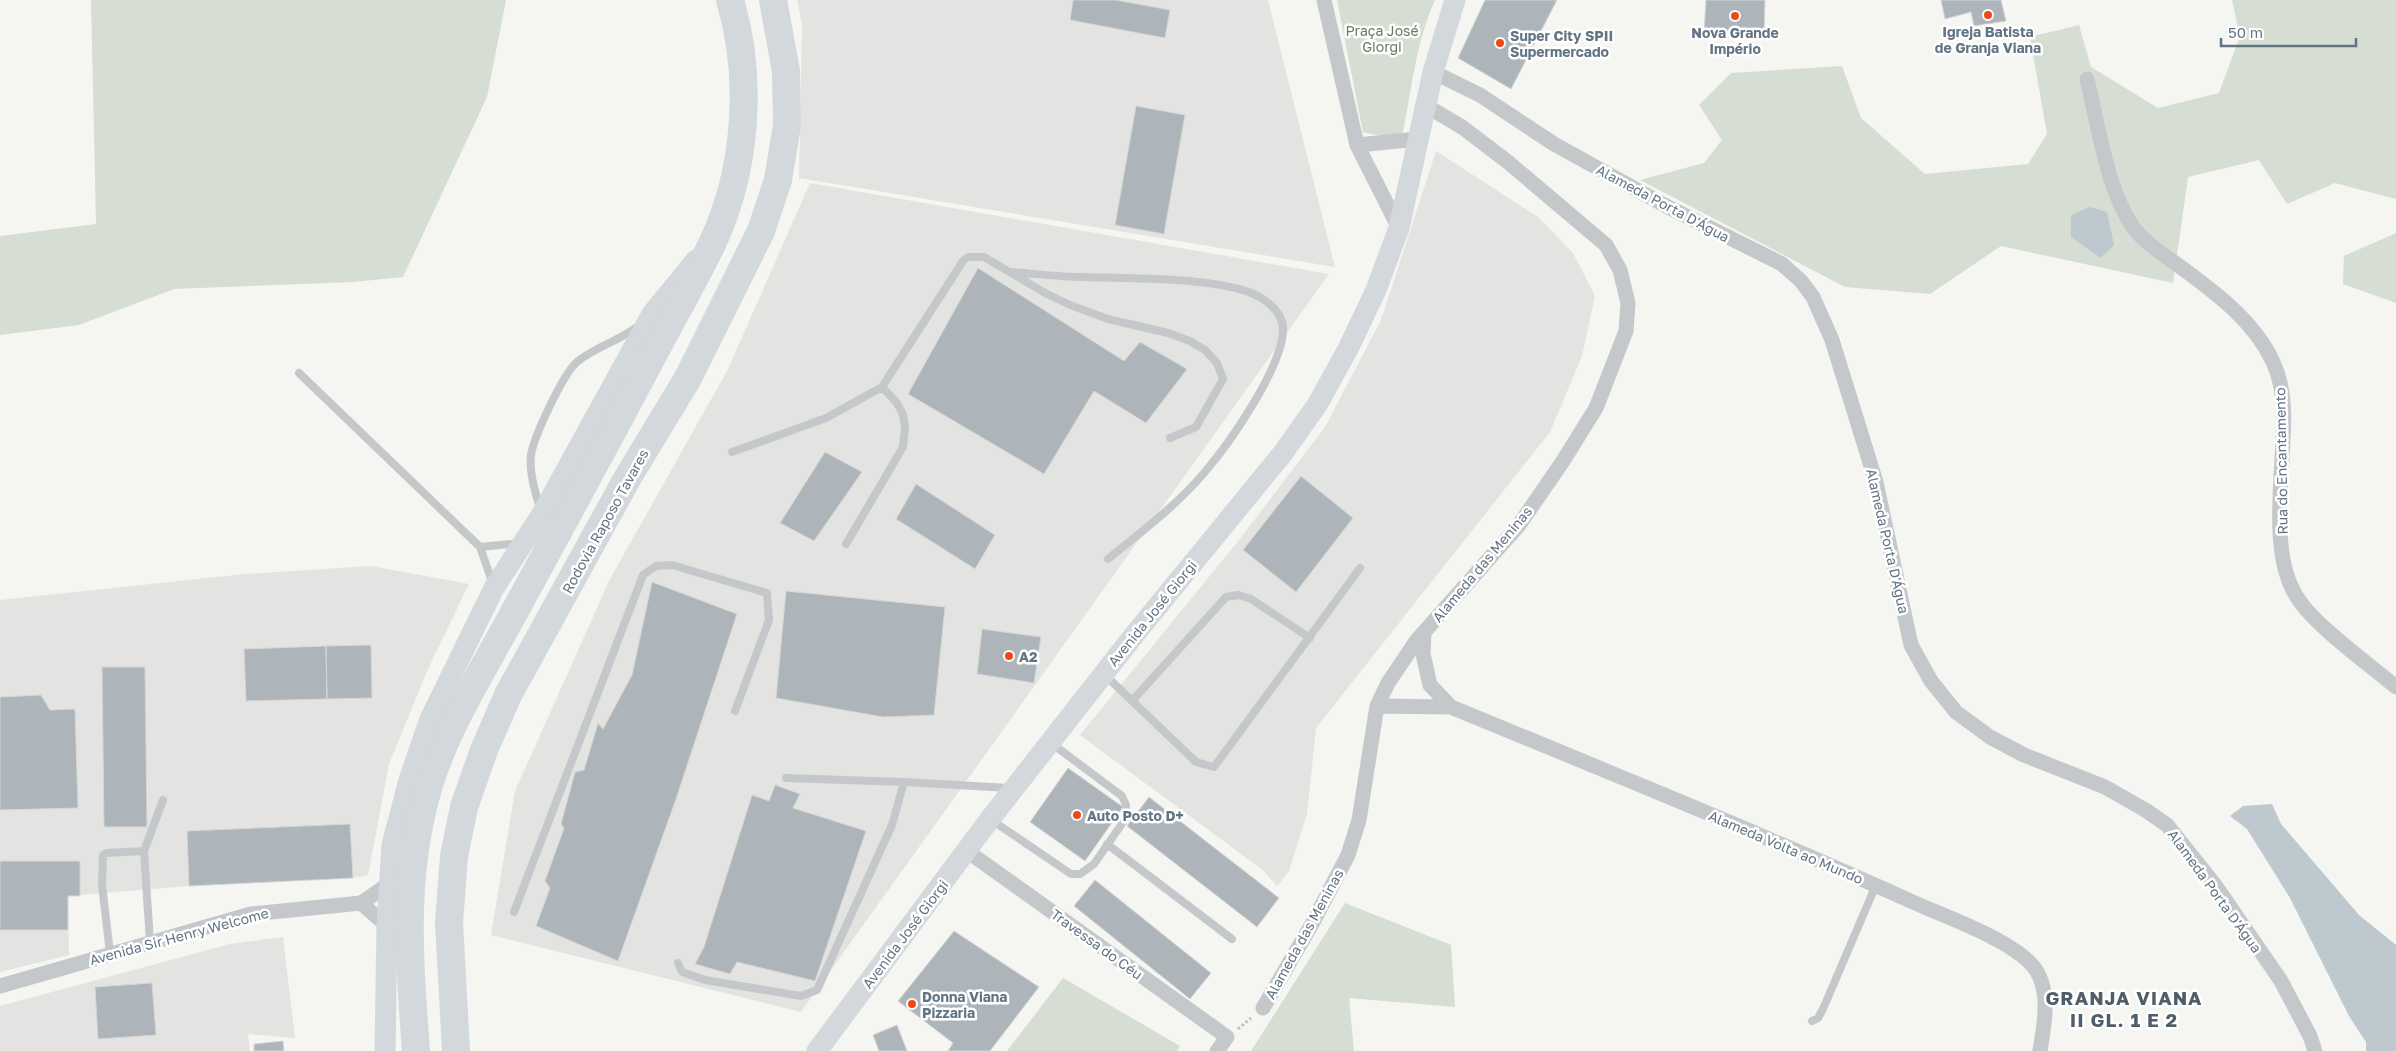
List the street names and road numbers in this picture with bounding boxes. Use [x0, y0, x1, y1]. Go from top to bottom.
street label: Alameda Porta D'Água [1594, 161, 1732, 245]
street label: Rua do Encantamento [2271, 387, 2291, 535]
street label: Rodovia Raposo Tavares [558, 446, 652, 596]
street label: Alameda Porta D'Água [1863, 467, 1913, 615]
street label: Alameda das Meninas [1429, 503, 1535, 625]
street label: Avenida José Giorgi [1104, 557, 1200, 669]
street label: Alameda Volta ao Mundo [1706, 807, 1866, 887]
street label: Alameda Porta D'Água [2165, 826, 2265, 956]
street label: Alameda das Meninas [1261, 866, 1347, 1002]
street label: Avenida José Giorgi [859, 876, 951, 992]
street label: Avenida Sir Henry Welcome [88, 904, 270, 968]
street label: Travessa do Céu [1048, 905, 1146, 983]

